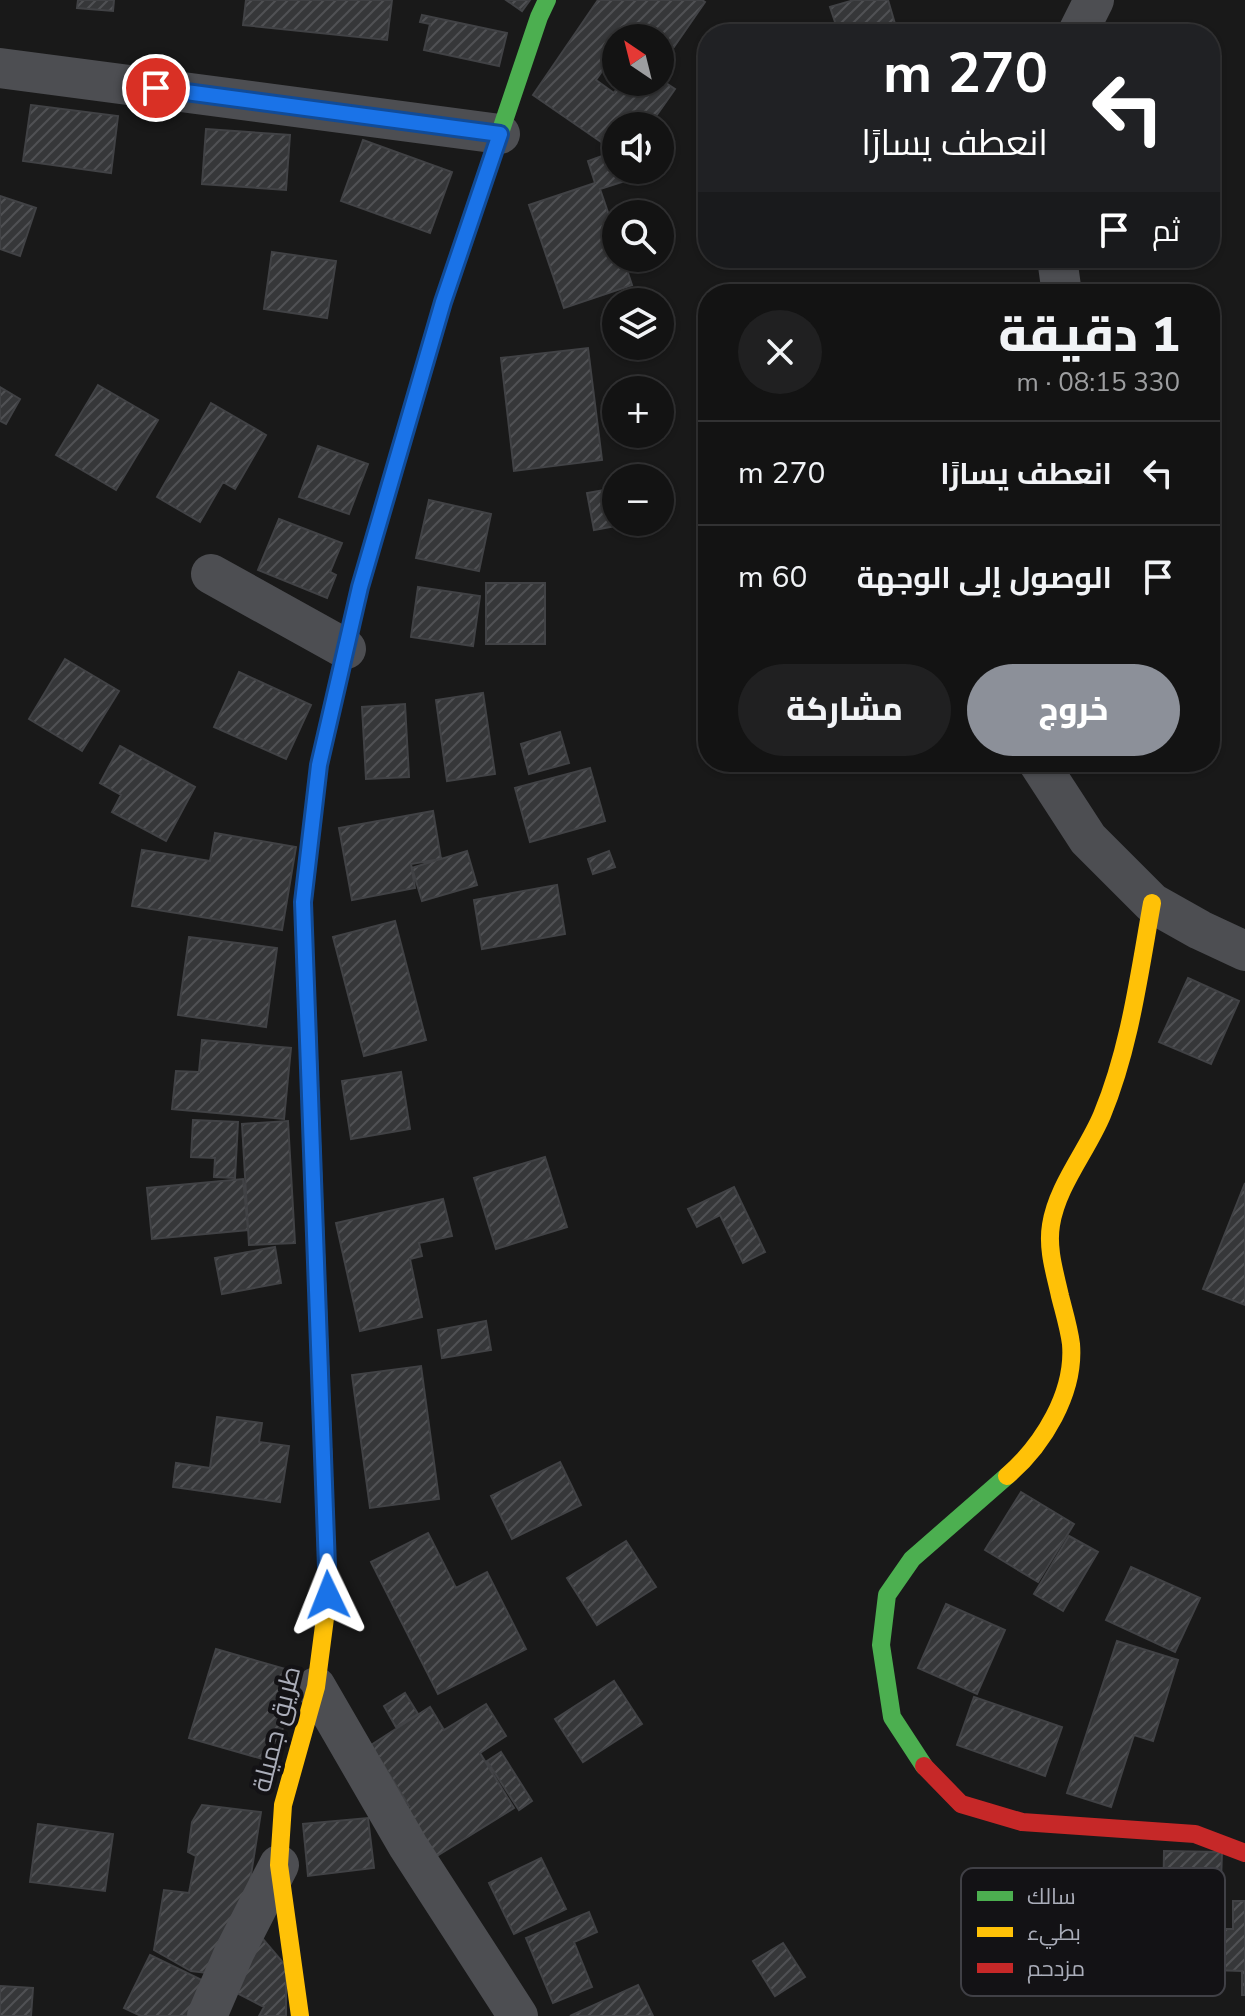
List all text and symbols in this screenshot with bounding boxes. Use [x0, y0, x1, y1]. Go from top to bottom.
north arrow [602, 24, 674, 96]
map controls [602, 24, 674, 536]
text: 270 m [883, 35, 1048, 112]
pin [122, 54, 190, 122]
icon: left [1076, 56, 1180, 160]
icon: arrive [134, 66, 178, 110]
button: sound [602, 112, 674, 184]
text: انعطف يسارًا [861, 119, 1048, 168]
button: search [602, 200, 674, 272]
icon: arrive [1092, 208, 1136, 252]
text: ثم [1152, 211, 1180, 252]
button: layers [602, 288, 674, 360]
text: 1 دقيقة [998, 302, 1180, 368]
button: close [738, 310, 822, 394]
text: 330 m · 08:15 [1017, 365, 1180, 400]
button: + [602, 376, 674, 448]
icon: left [1136, 451, 1180, 495]
text: 270 m [738, 453, 825, 494]
text: انعطف يسارًا [940, 454, 1112, 495]
button: − [602, 464, 674, 536]
icon: arrive [1136, 555, 1180, 599]
text: 60 m [738, 557, 807, 598]
text: الوصول إلى الوجهة [857, 558, 1112, 599]
button: مشاركة [738, 664, 951, 756]
button: خروج [967, 664, 1180, 756]
position arrow [286, 1553, 370, 1637]
street label: طريق جميلة [244, 1662, 309, 1796]
legend [961, 1868, 1225, 1996]
text: سالك [1027, 1882, 1076, 1912]
text: بطيء [1027, 1918, 1081, 1949]
text: مزدحم [1027, 1954, 1085, 1984]

